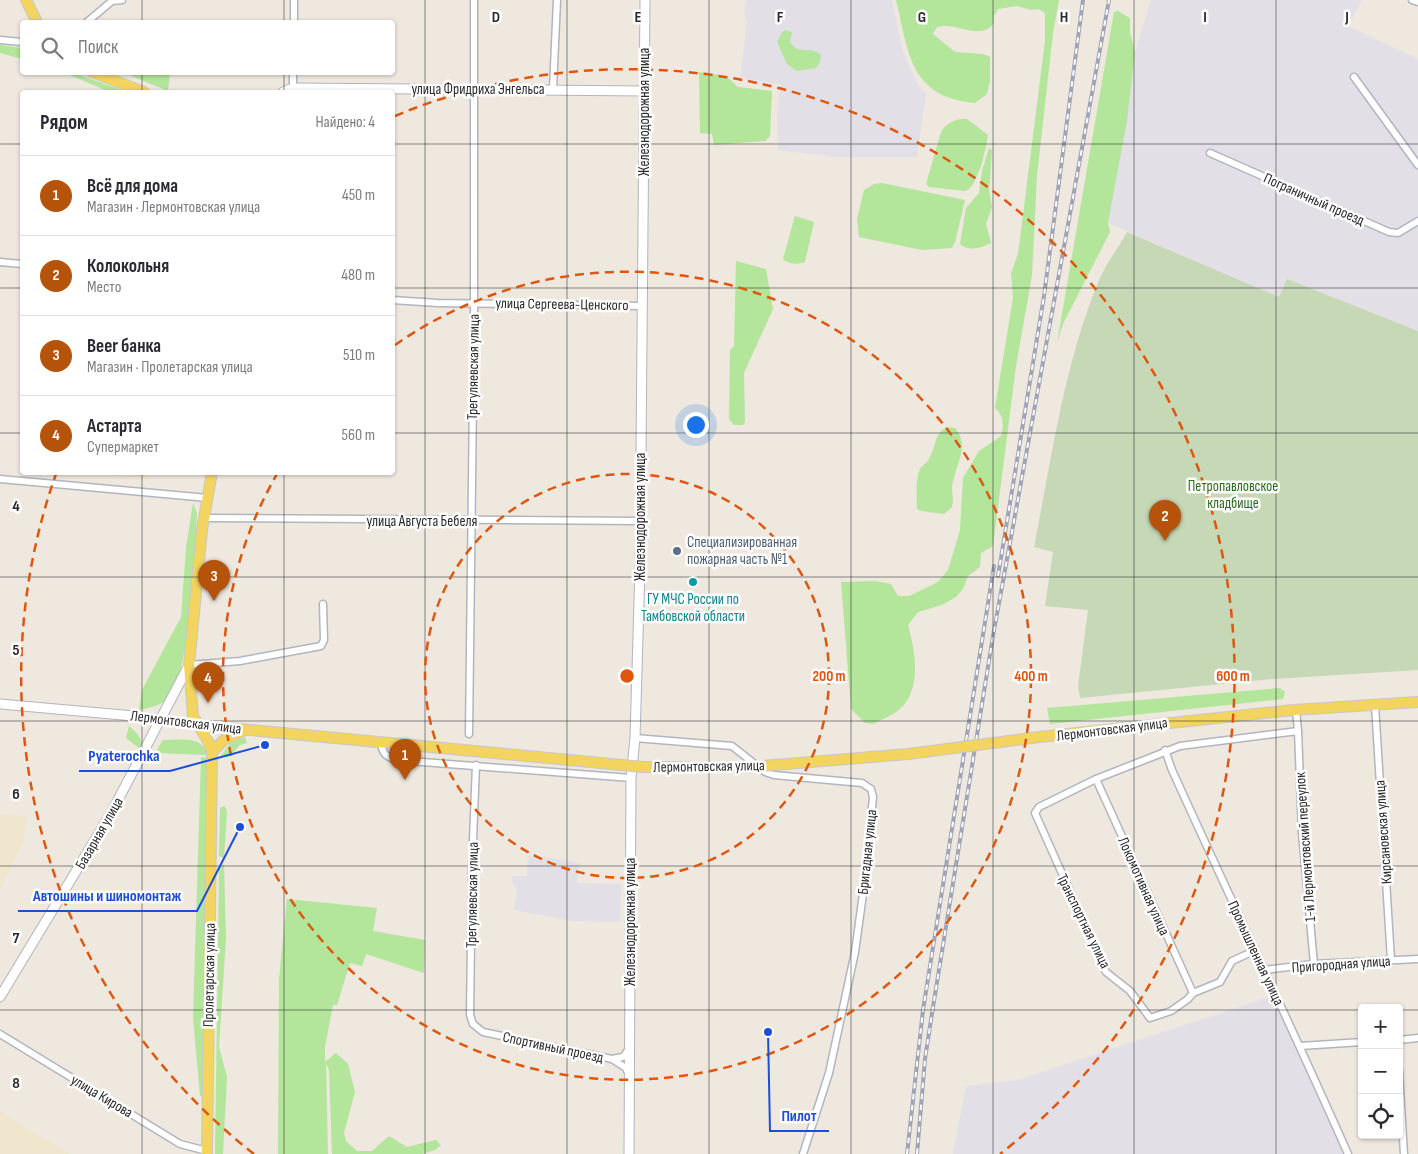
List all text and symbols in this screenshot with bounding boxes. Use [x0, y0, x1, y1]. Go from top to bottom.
text: D [492, 8, 500, 27]
text: E [635, 8, 642, 27]
text: F [777, 8, 784, 27]
text: G [918, 8, 926, 27]
text: H [1060, 8, 1068, 27]
text: I [1203, 8, 1207, 27]
text: J [1344, 8, 1349, 27]
search box [20, 20, 395, 75]
icon: search [38, 34, 66, 62]
text: Поиск [78, 36, 118, 59]
street label: Железнодорожная улица [635, 48, 654, 176]
street label: улица Фридриха Энгельса [411, 80, 545, 99]
text: Рядом [40, 110, 88, 135]
text: Найдено: 4 [315, 113, 375, 132]
street label: Пограничный проезд [1260, 169, 1368, 230]
text: Всё для дома [87, 175, 178, 198]
text: 1 [53, 186, 59, 205]
text: 450 m [342, 186, 375, 205]
text: Магазин · Лермонтовская улица [87, 198, 260, 217]
text: Колокольня [87, 255, 169, 278]
text: 2 [52, 266, 60, 285]
text: 480 m [341, 266, 375, 285]
text: Место [87, 278, 121, 297]
street label: улица Сергеева-Ценского [495, 294, 629, 315]
street label: Трегуляевская улица [463, 314, 484, 420]
text: Beer банка [87, 335, 161, 358]
text: 3 [52, 346, 60, 365]
text: 510 m [343, 346, 375, 365]
text: Магазин · Пролетарская улица [87, 358, 253, 377]
your location [683, 412, 709, 438]
text: Астарта [87, 415, 142, 438]
text: 4 [52, 426, 60, 445]
text: 560 m [342, 426, 375, 445]
text: Супермаркет [87, 438, 159, 457]
street label: Железнодорожная улица [631, 453, 650, 581]
park label: Петропавловское кладбище [1188, 477, 1278, 513]
text: 4 [12, 497, 20, 516]
pin: 2 [1149, 500, 1181, 541]
street label: улица Августа Бебеля [367, 512, 478, 531]
place label: Специализированная пожарная часть №1 [687, 533, 797, 569]
marker: Специализированная пожарная часть №1 [671, 545, 683, 557]
pin: 3 [198, 560, 230, 601]
marker: ГУ МЧС России по Тамбовской области [687, 576, 699, 588]
place label: ГУ МЧС России по Тамбовской области [641, 590, 745, 626]
text: 5 [12, 641, 20, 660]
pin: 4 [192, 662, 224, 703]
centre of rings [618, 667, 636, 685]
text: 200 m [812, 667, 846, 686]
text: 400 m [1014, 667, 1048, 686]
text: 600 m [1216, 667, 1250, 686]
street label: Лермонтовская улица [129, 706, 243, 739]
street label: Лермонтовская улица [1056, 713, 1169, 746]
pin: 1 [389, 739, 421, 780]
callout: Pyaterochka [79, 740, 170, 771]
text: Pyaterochka [88, 747, 160, 766]
street label: Лермонтовская улица [653, 756, 765, 777]
street label: 1-й Лермонтовский переулок [1291, 771, 1320, 922]
street label: Кирсановская улица [1370, 779, 1397, 885]
text: 6 [12, 785, 20, 804]
street label: Базарная улица [71, 794, 128, 873]
street label: Бригадная улица [854, 808, 881, 896]
street label: Локомотивная улица [1113, 834, 1174, 939]
street label: Трегуляевская улица [462, 842, 483, 948]
street label: Железнодорожная улица [621, 858, 640, 986]
street label: Транспортная улица [1052, 871, 1115, 972]
callout: Автошины и шиномонтаж [18, 880, 197, 911]
text: Автошины и шиномонтаж [32, 887, 181, 906]
street label: Промышленная улица [1223, 898, 1288, 1009]
street label: Пролетарская улица [199, 922, 220, 1027]
text: 7 [13, 929, 20, 948]
street label: Пригородная улица [1291, 952, 1391, 977]
map controls [1358, 1004, 1403, 1139]
button: + [1358, 1004, 1403, 1049]
street label: Спортивный проезд [501, 1028, 606, 1068]
button: − [1358, 1049, 1403, 1094]
street label: улица Кирова [67, 1071, 136, 1122]
text: 8 [12, 1074, 20, 1093]
button: locate [1358, 1094, 1403, 1139]
callout: Пилот [770, 1100, 829, 1131]
text: Пилот [781, 1107, 817, 1126]

